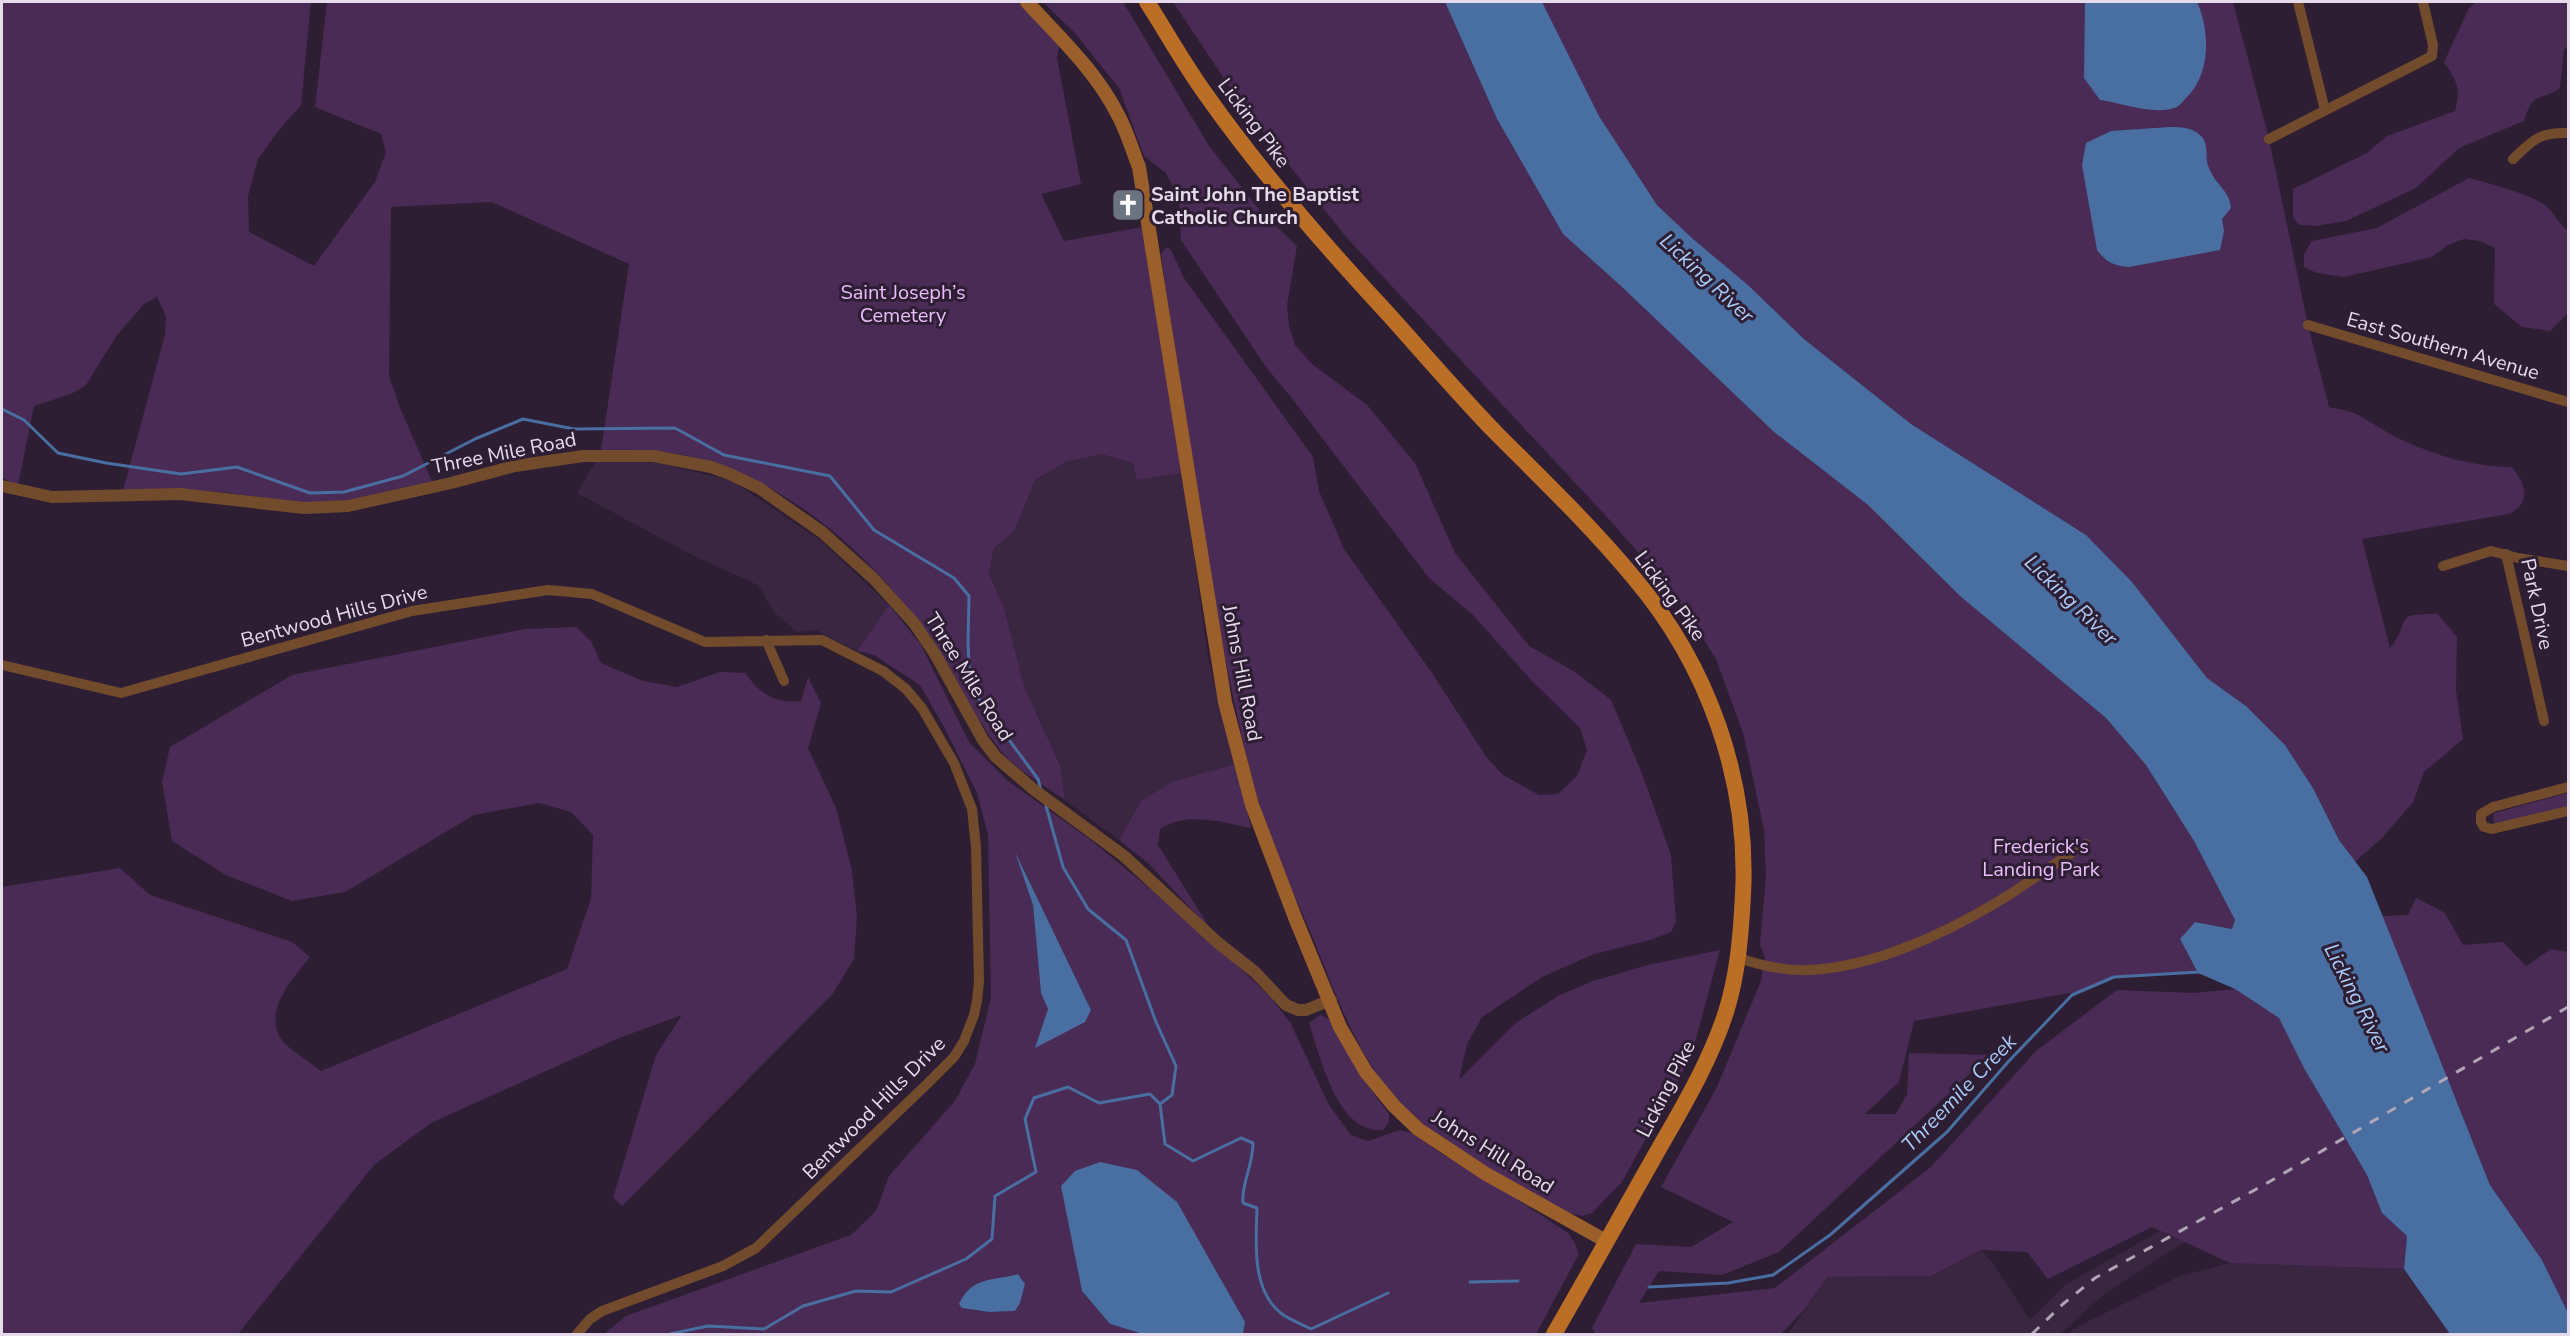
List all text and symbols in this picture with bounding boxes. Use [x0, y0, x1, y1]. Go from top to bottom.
street label: Licking Pike [1212, 73, 1296, 173]
place label: Saint John The Baptist Catholic Church [1151, 181, 1359, 231]
church icon: Saint John The Baptist Catholic Church [1110, 187, 1146, 223]
water label: Licking River [1654, 227, 1761, 329]
park label: Saint Joseph’s Cemetery [840, 279, 966, 329]
street label: East Southern Avenue [2344, 306, 2542, 386]
street label: Three Mile Road [429, 426, 579, 480]
street label: Licking Pike [1628, 545, 1712, 647]
water label: Licking River [2018, 548, 2124, 652]
street label: Park Drive [2514, 556, 2560, 652]
street label: Bentwood Hills Drive [238, 578, 430, 654]
street label: Johns Hill Road [1215, 601, 1268, 744]
street label: Three Mile Road [919, 608, 1019, 746]
park label: Frederick's Landing Park [1982, 833, 2101, 883]
water label: Licking River [2317, 939, 2397, 1058]
water label: Threemile Creek [1895, 1027, 2023, 1158]
street label: Bentwood Hills Drive [797, 1031, 951, 1185]
street label: Licking Pike [1630, 1036, 1702, 1142]
street label: Johns Hill Road [1426, 1103, 1559, 1200]

